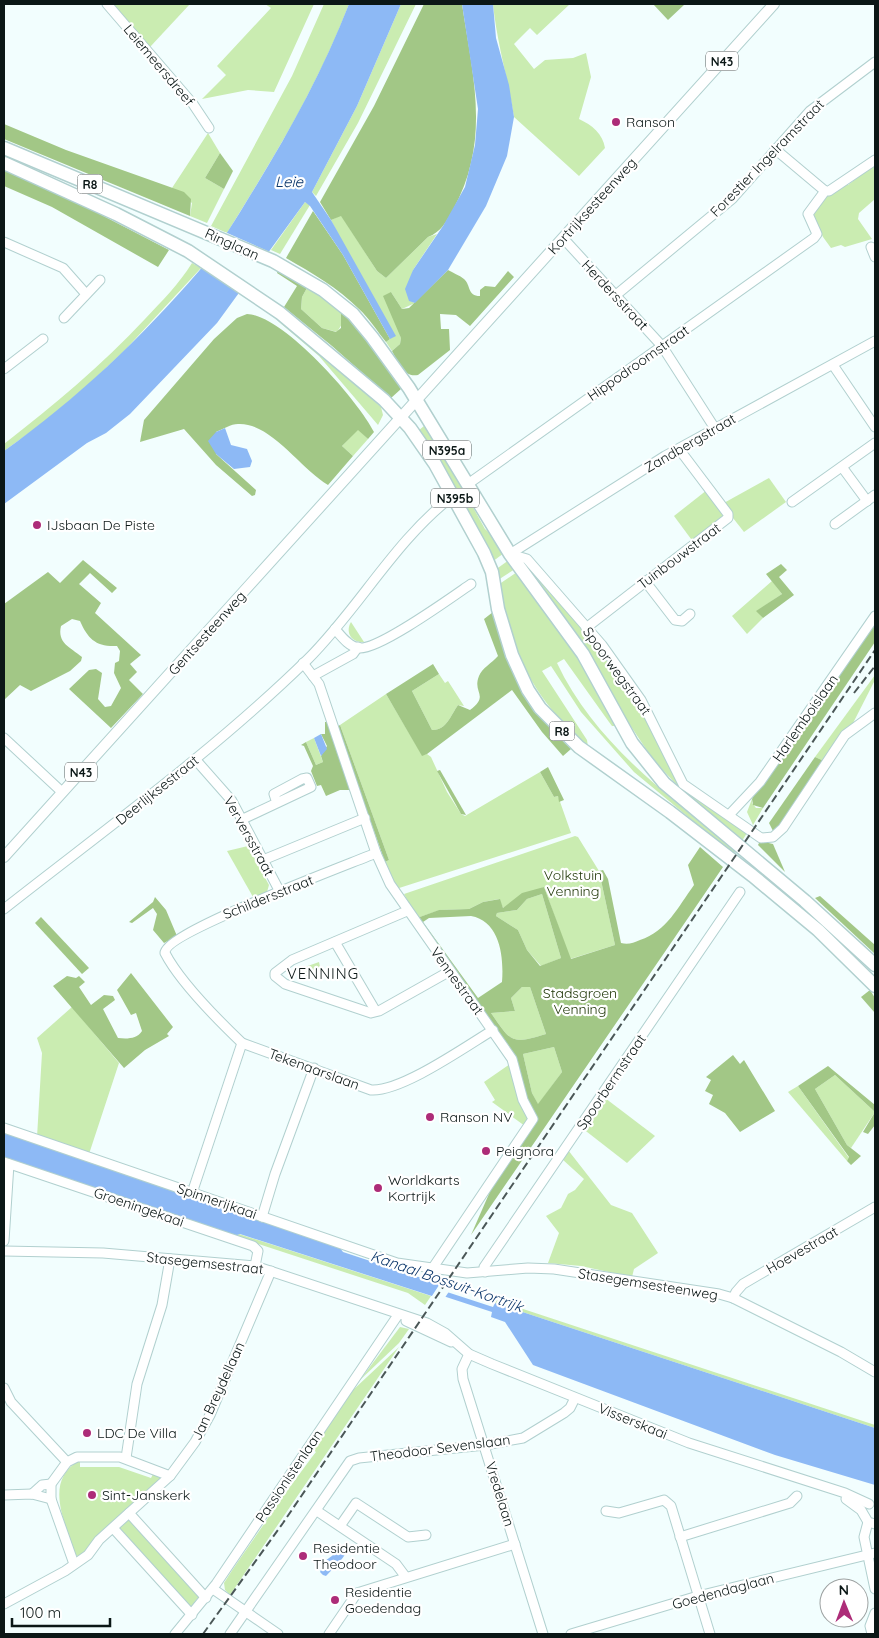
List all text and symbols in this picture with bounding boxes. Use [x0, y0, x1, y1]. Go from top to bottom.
street label: Leiemeersdreef [120, 20, 198, 110]
road number: N43 [706, 51, 738, 70]
street label: Forestier Ingelramstraat [706, 95, 828, 221]
place label: Ranson [626, 113, 675, 131]
marker: Ranson [610, 116, 622, 128]
street label: Kortrijksesteenweg [544, 154, 640, 258]
water label: Leie [275, 172, 304, 191]
road number: R8 [78, 174, 102, 193]
street label: Ringlaan [202, 224, 262, 264]
street label: Herdersstraat [578, 256, 652, 334]
street label: Hippodroomstraat [584, 321, 693, 405]
street label: Zandbergstraat [641, 409, 739, 476]
road number: N395a [423, 440, 471, 460]
road number: N395b [431, 488, 479, 508]
place label: IJsbaan De Piste [47, 516, 155, 534]
marker: IJsbaan De Piste [31, 519, 43, 531]
street label: Tuinbouwstraat [634, 519, 724, 593]
street label: Gentsesteenweg [164, 587, 250, 679]
street label: Spoorwegstraat [579, 623, 655, 719]
street label: Harlemboislaan [768, 671, 842, 765]
road number: R8 [550, 721, 574, 740]
street label: Deerlijksestraat [112, 751, 202, 829]
road number: N43 [65, 762, 97, 782]
street label: Verversstraat [220, 793, 278, 879]
park label: Volkstuin Venning [544, 866, 602, 900]
street label: Schildersstraat [220, 871, 316, 923]
street label: Vennestraat [426, 944, 488, 1019]
district label: VENNING [287, 964, 359, 983]
park label: Stadsgroen Venning [543, 984, 617, 1018]
street label: Spoorbermstraat [572, 1030, 650, 1133]
street label: Tekenaarslaan [266, 1044, 362, 1094]
place label: Ranson NV [440, 1108, 512, 1126]
marker: Ranson NV [424, 1111, 436, 1123]
place label: Peignora [496, 1142, 554, 1160]
marker: Peignora [480, 1145, 492, 1157]
place label: Worldkarts Kortrijk [388, 1171, 460, 1205]
street label: Spinnerijkaai [175, 1179, 259, 1223]
marker: Worldkarts Kortrijk [372, 1182, 384, 1194]
street label: Groeningekaai [92, 1183, 186, 1231]
street label: Hoevestraat [763, 1222, 841, 1278]
water label: Kanaal Bossuit-Kortrijk [368, 1246, 528, 1317]
street label: Stasegemsestraat [146, 1248, 265, 1278]
street label: Stasegemsesteenweg [577, 1264, 719, 1304]
street label: Jan Breydellaan [187, 1339, 249, 1443]
street label: Visserskaai [596, 1399, 670, 1443]
place label: LDC De Villa [97, 1424, 177, 1442]
street label: Passionistenlaan [251, 1426, 327, 1526]
marker: LDC De Villa [81, 1427, 93, 1439]
street label: Theodoor Sevenslaan [369, 1430, 511, 1466]
street label: Vredelaan [482, 1459, 518, 1529]
place label: Sint-Janskerk [102, 1486, 190, 1504]
marker: Sint-Janskerk [86, 1489, 98, 1501]
place label: Residentie Theodoor [313, 1539, 380, 1573]
marker: Residentie Theodoor [297, 1550, 309, 1562]
street label: Goedendaglaan [670, 1569, 776, 1613]
north arrow [819, 1578, 869, 1628]
text: N [838, 1581, 849, 1599]
place label: Residentie Goedendag [345, 1583, 421, 1617]
marker: Residentie Goedendag [329, 1594, 341, 1606]
scale bar [12, 1596, 110, 1628]
text: 100 m [20, 1603, 61, 1622]

